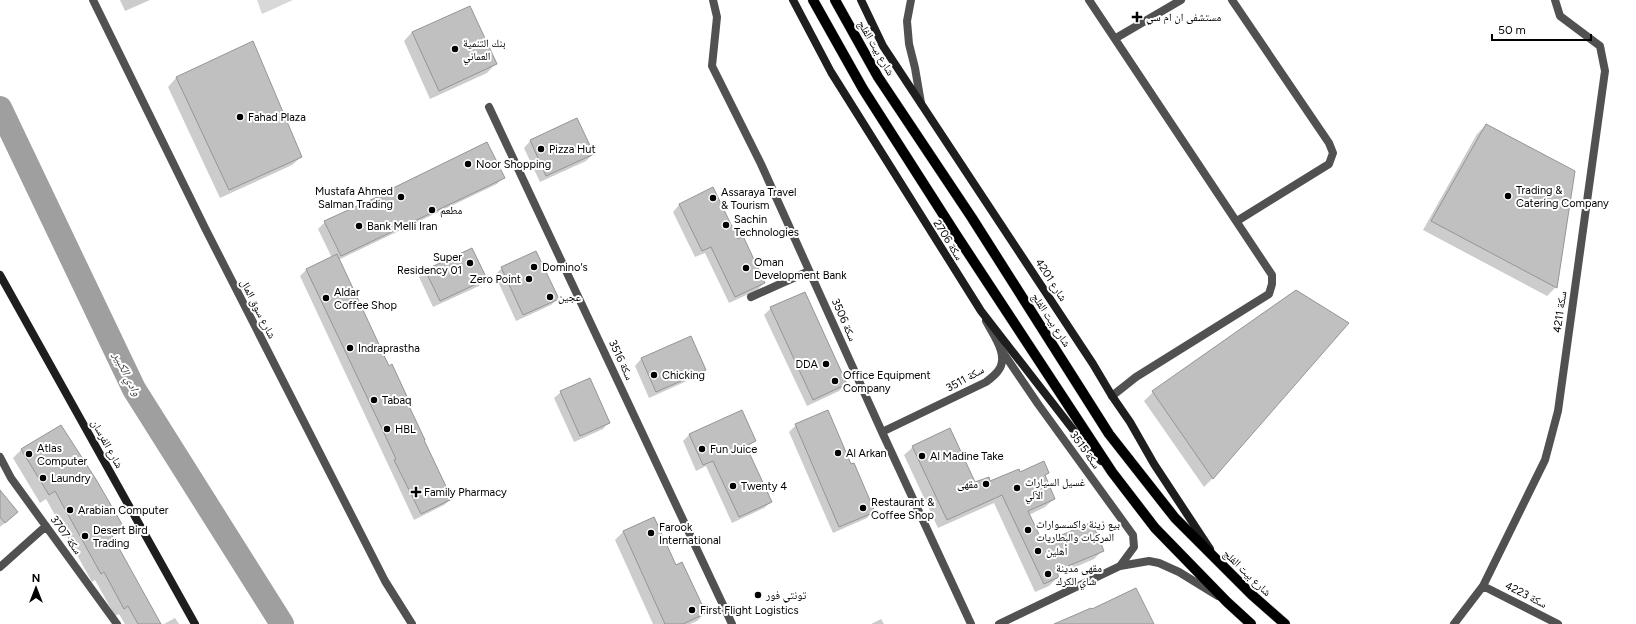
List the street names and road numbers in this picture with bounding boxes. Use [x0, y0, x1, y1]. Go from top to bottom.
street label: شارع بيت الفلج [855, 18, 897, 78]
street label: سكة 2706 [930, 217, 966, 263]
street label: شارع 4201 [1032, 256, 1070, 304]
street label: شارع سوق المال [238, 277, 278, 341]
street label: سكة 4211 [1551, 290, 1569, 334]
street label: شارع بيت الفلج [1029, 291, 1073, 349]
street label: سكة 3506 [829, 297, 859, 343]
street label: سكة 3516 [606, 338, 636, 382]
street label: سكة 3511 [944, 363, 986, 395]
street label: شارع الفرسان [88, 417, 126, 471]
street label: سكة 3515 [1067, 429, 1103, 471]
street label: سكة 3707 [48, 513, 84, 557]
street label: شارع بيت الفلج [1220, 547, 1274, 599]
street label: سكة 4223 [1503, 579, 1549, 611]

